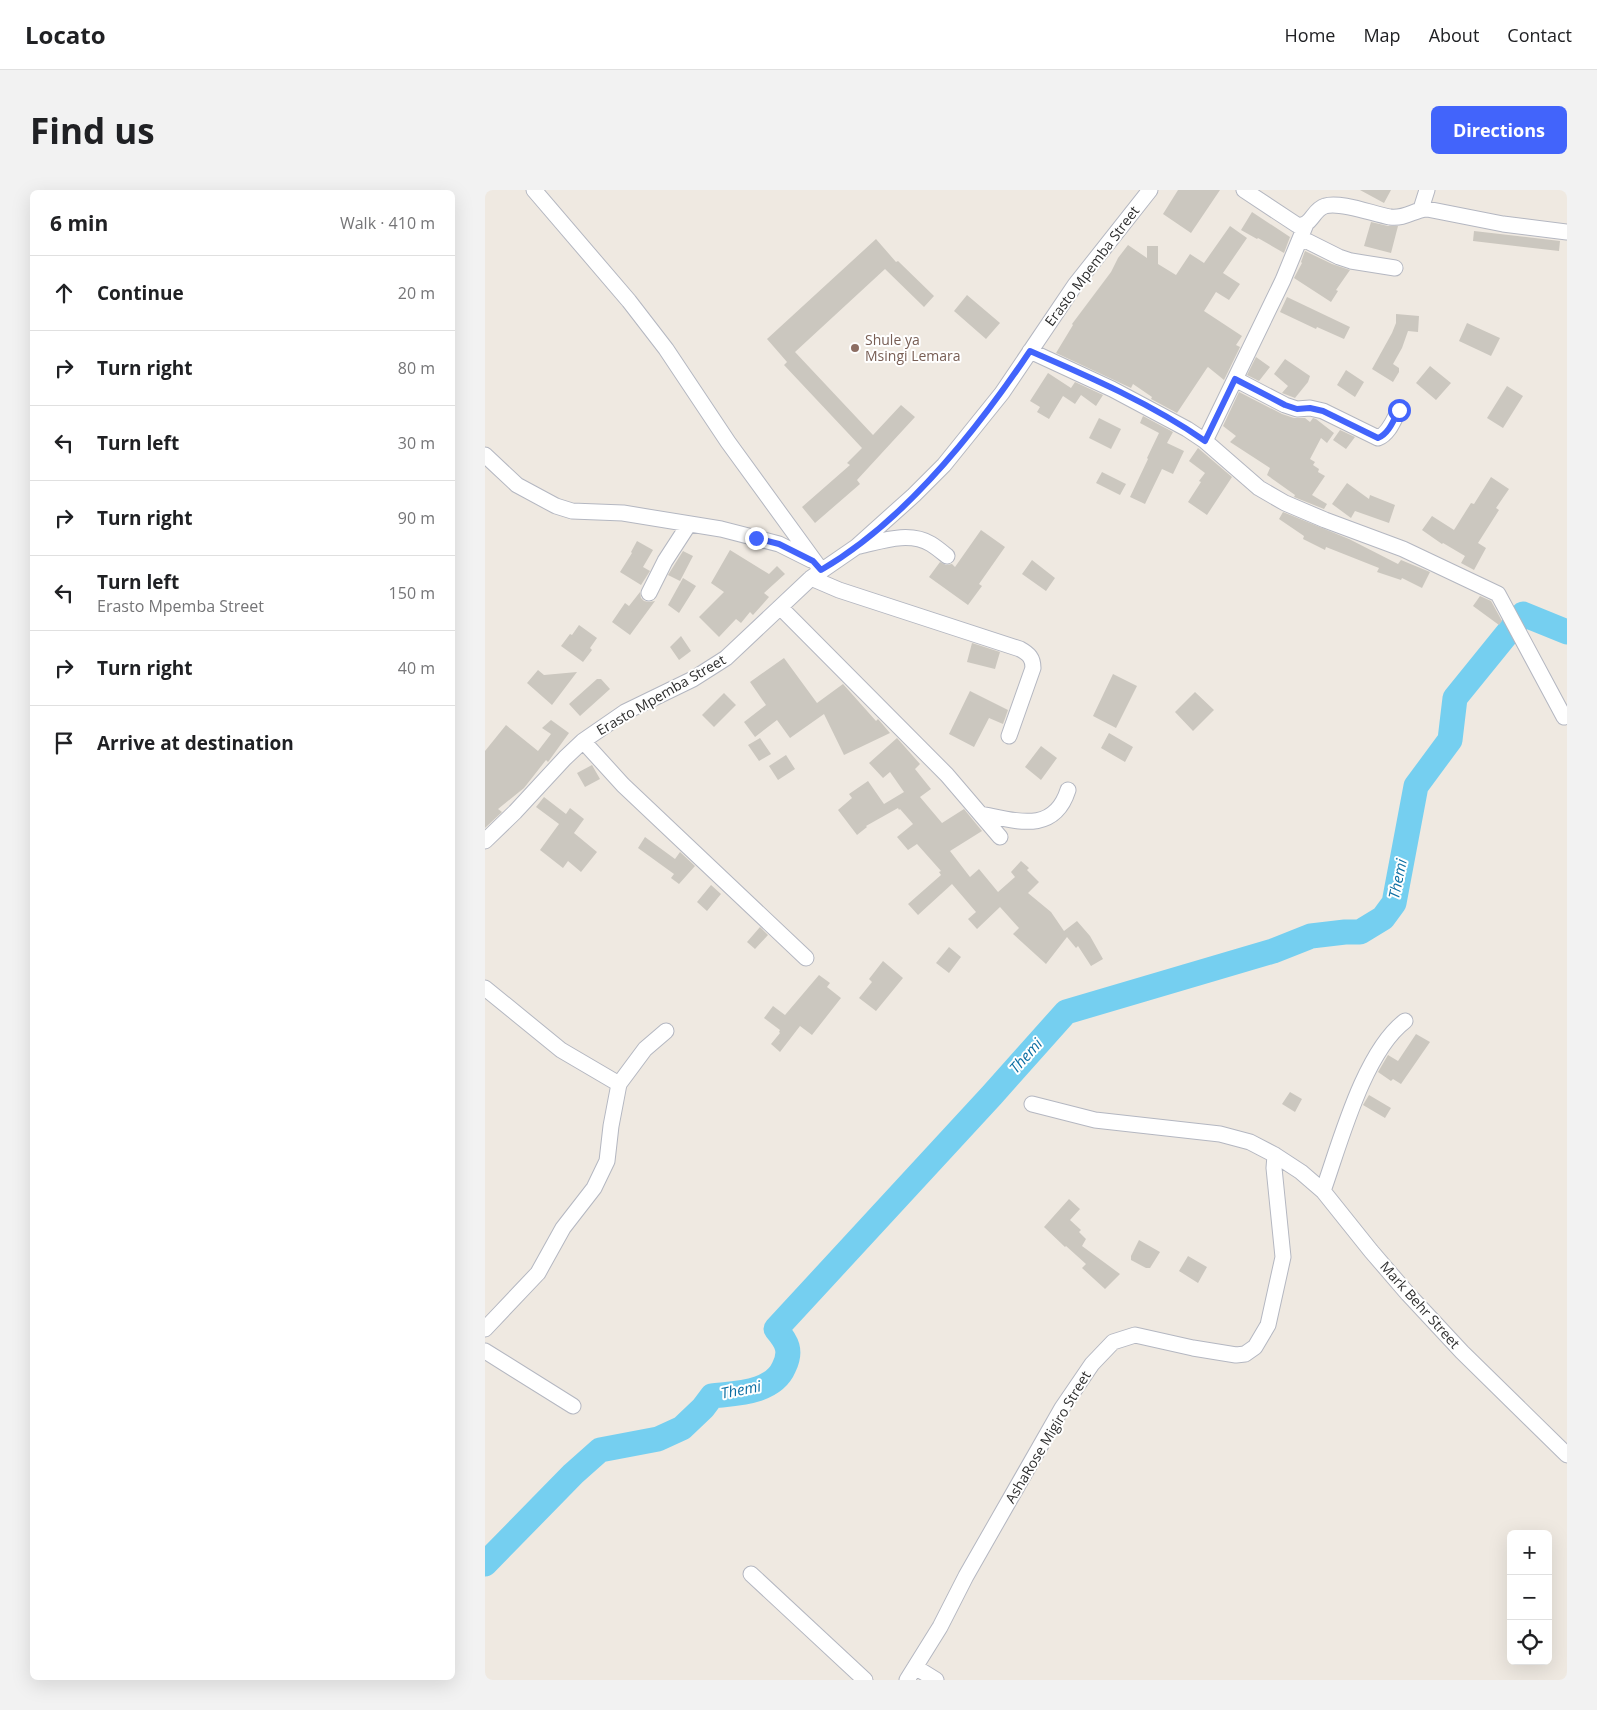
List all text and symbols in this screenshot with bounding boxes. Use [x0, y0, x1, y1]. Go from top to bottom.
text: Locato [25, 18, 106, 51]
text: Home [1285, 23, 1335, 47]
text: Map [1363, 23, 1401, 47]
text: About [1429, 23, 1479, 47]
text: Contact [1507, 23, 1572, 47]
button: Directions [1431, 106, 1567, 154]
text: Find us [30, 107, 155, 154]
street label: Erasto Mpemba Street [1040, 202, 1143, 330]
text: 6 min [50, 209, 108, 237]
text: Walk · 410 m [340, 212, 435, 234]
icon: ahead [50, 279, 78, 307]
text: Continue [97, 280, 184, 306]
text: 20 m [398, 282, 435, 304]
place label: Shule ya Msingi Lemara [865, 330, 961, 365]
marker: Shule ya Msingi Lemara [849, 342, 861, 354]
icon: right [50, 354, 78, 382]
text: Turn right [97, 355, 192, 381]
text: 80 m [398, 357, 435, 379]
route start [1388, 399, 1411, 422]
icon: left [50, 429, 78, 457]
text: Turn left [97, 430, 179, 456]
text: 30 m [398, 432, 435, 454]
icon: right [50, 504, 78, 532]
text: Turn right [97, 505, 192, 531]
text: 90 m [398, 507, 435, 529]
route end [745, 527, 768, 550]
text: Turn left [97, 569, 179, 595]
icon: left [50, 579, 78, 607]
text: 150 m [389, 582, 435, 604]
text: Erasto Mpemba Street [97, 595, 264, 617]
street label: Erasto Mpemba Street [593, 650, 729, 739]
icon: right [50, 654, 78, 682]
text: Turn right [97, 655, 192, 681]
text: 40 m [398, 657, 435, 679]
icon: arrive [50, 729, 78, 757]
text: Arrive at destination [97, 730, 294, 756]
water label: Themi [1383, 857, 1411, 901]
water label: Themi [1004, 1033, 1046, 1077]
street label: Mark Behr Street [1376, 1257, 1465, 1352]
street label: AshaRose Migiro Street [1000, 1367, 1095, 1506]
water label: Themi [719, 1375, 763, 1403]
map controls [1507, 1530, 1552, 1665]
button: + [1507, 1530, 1552, 1575]
button: − [1507, 1575, 1552, 1620]
button: locate [1507, 1620, 1552, 1665]

